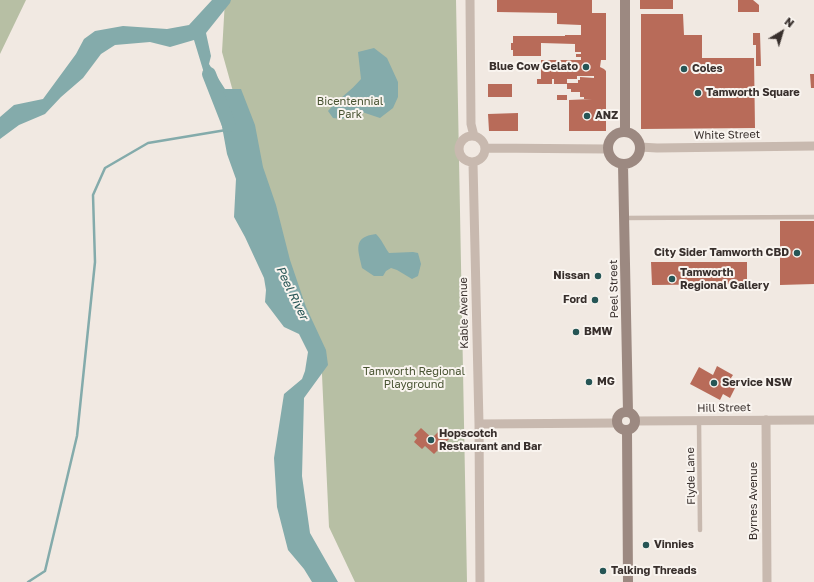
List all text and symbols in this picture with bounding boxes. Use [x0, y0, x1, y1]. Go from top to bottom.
north arrow [762, 12, 802, 52]
text: N [782, 14, 797, 30]
place label: Blue Cow Gelato [489, 60, 578, 74]
marker: Blue Cow Gelato [581, 62, 591, 72]
place label: Coles [692, 62, 723, 76]
marker: Coles [679, 64, 689, 74]
place label: Tamworth Square [706, 86, 800, 100]
marker: Tamworth Square [693, 88, 703, 98]
park label: Bicentennial Park [317, 95, 383, 121]
place label: ANZ [595, 109, 618, 123]
marker: ANZ [582, 111, 592, 121]
street label: White Street [694, 128, 760, 142]
place label: City Sider Tamworth CBD [654, 246, 789, 260]
marker: City Sider Tamworth CBD [792, 248, 802, 258]
street label: Peel Street [607, 260, 621, 318]
water label: Peel River [273, 264, 311, 322]
place label: Tamworth Regional Gallery [680, 266, 769, 292]
place label: Nissan [553, 269, 590, 283]
marker: Nissan [593, 271, 603, 281]
marker: Tamworth Regional Gallery [667, 274, 677, 284]
street label: Kable Avenue [457, 277, 471, 349]
place label: Ford [563, 293, 587, 307]
marker: Ford [590, 295, 600, 305]
place label: BMW [584, 325, 613, 339]
marker: BMW [571, 327, 581, 337]
park label: Tamworth Regional Playground [363, 365, 465, 391]
place label: MG [597, 375, 615, 389]
place label: Service NSW [722, 376, 792, 390]
marker: MG [584, 377, 594, 387]
marker: Service NSW [709, 378, 719, 388]
street label: Hill Street [697, 401, 751, 415]
place label: Hopscotch Restaurant and Bar [439, 427, 542, 453]
marker: Hopscotch Restaurant and Bar [426, 435, 436, 445]
street label: Flyde Lane [684, 447, 698, 505]
street label: Byrnes Avenue [747, 462, 761, 540]
place label: Vinnies [654, 538, 694, 552]
marker: Vinnies [641, 540, 651, 550]
place label: Talking Threads [611, 564, 697, 578]
marker: Talking Threads [598, 566, 608, 576]

